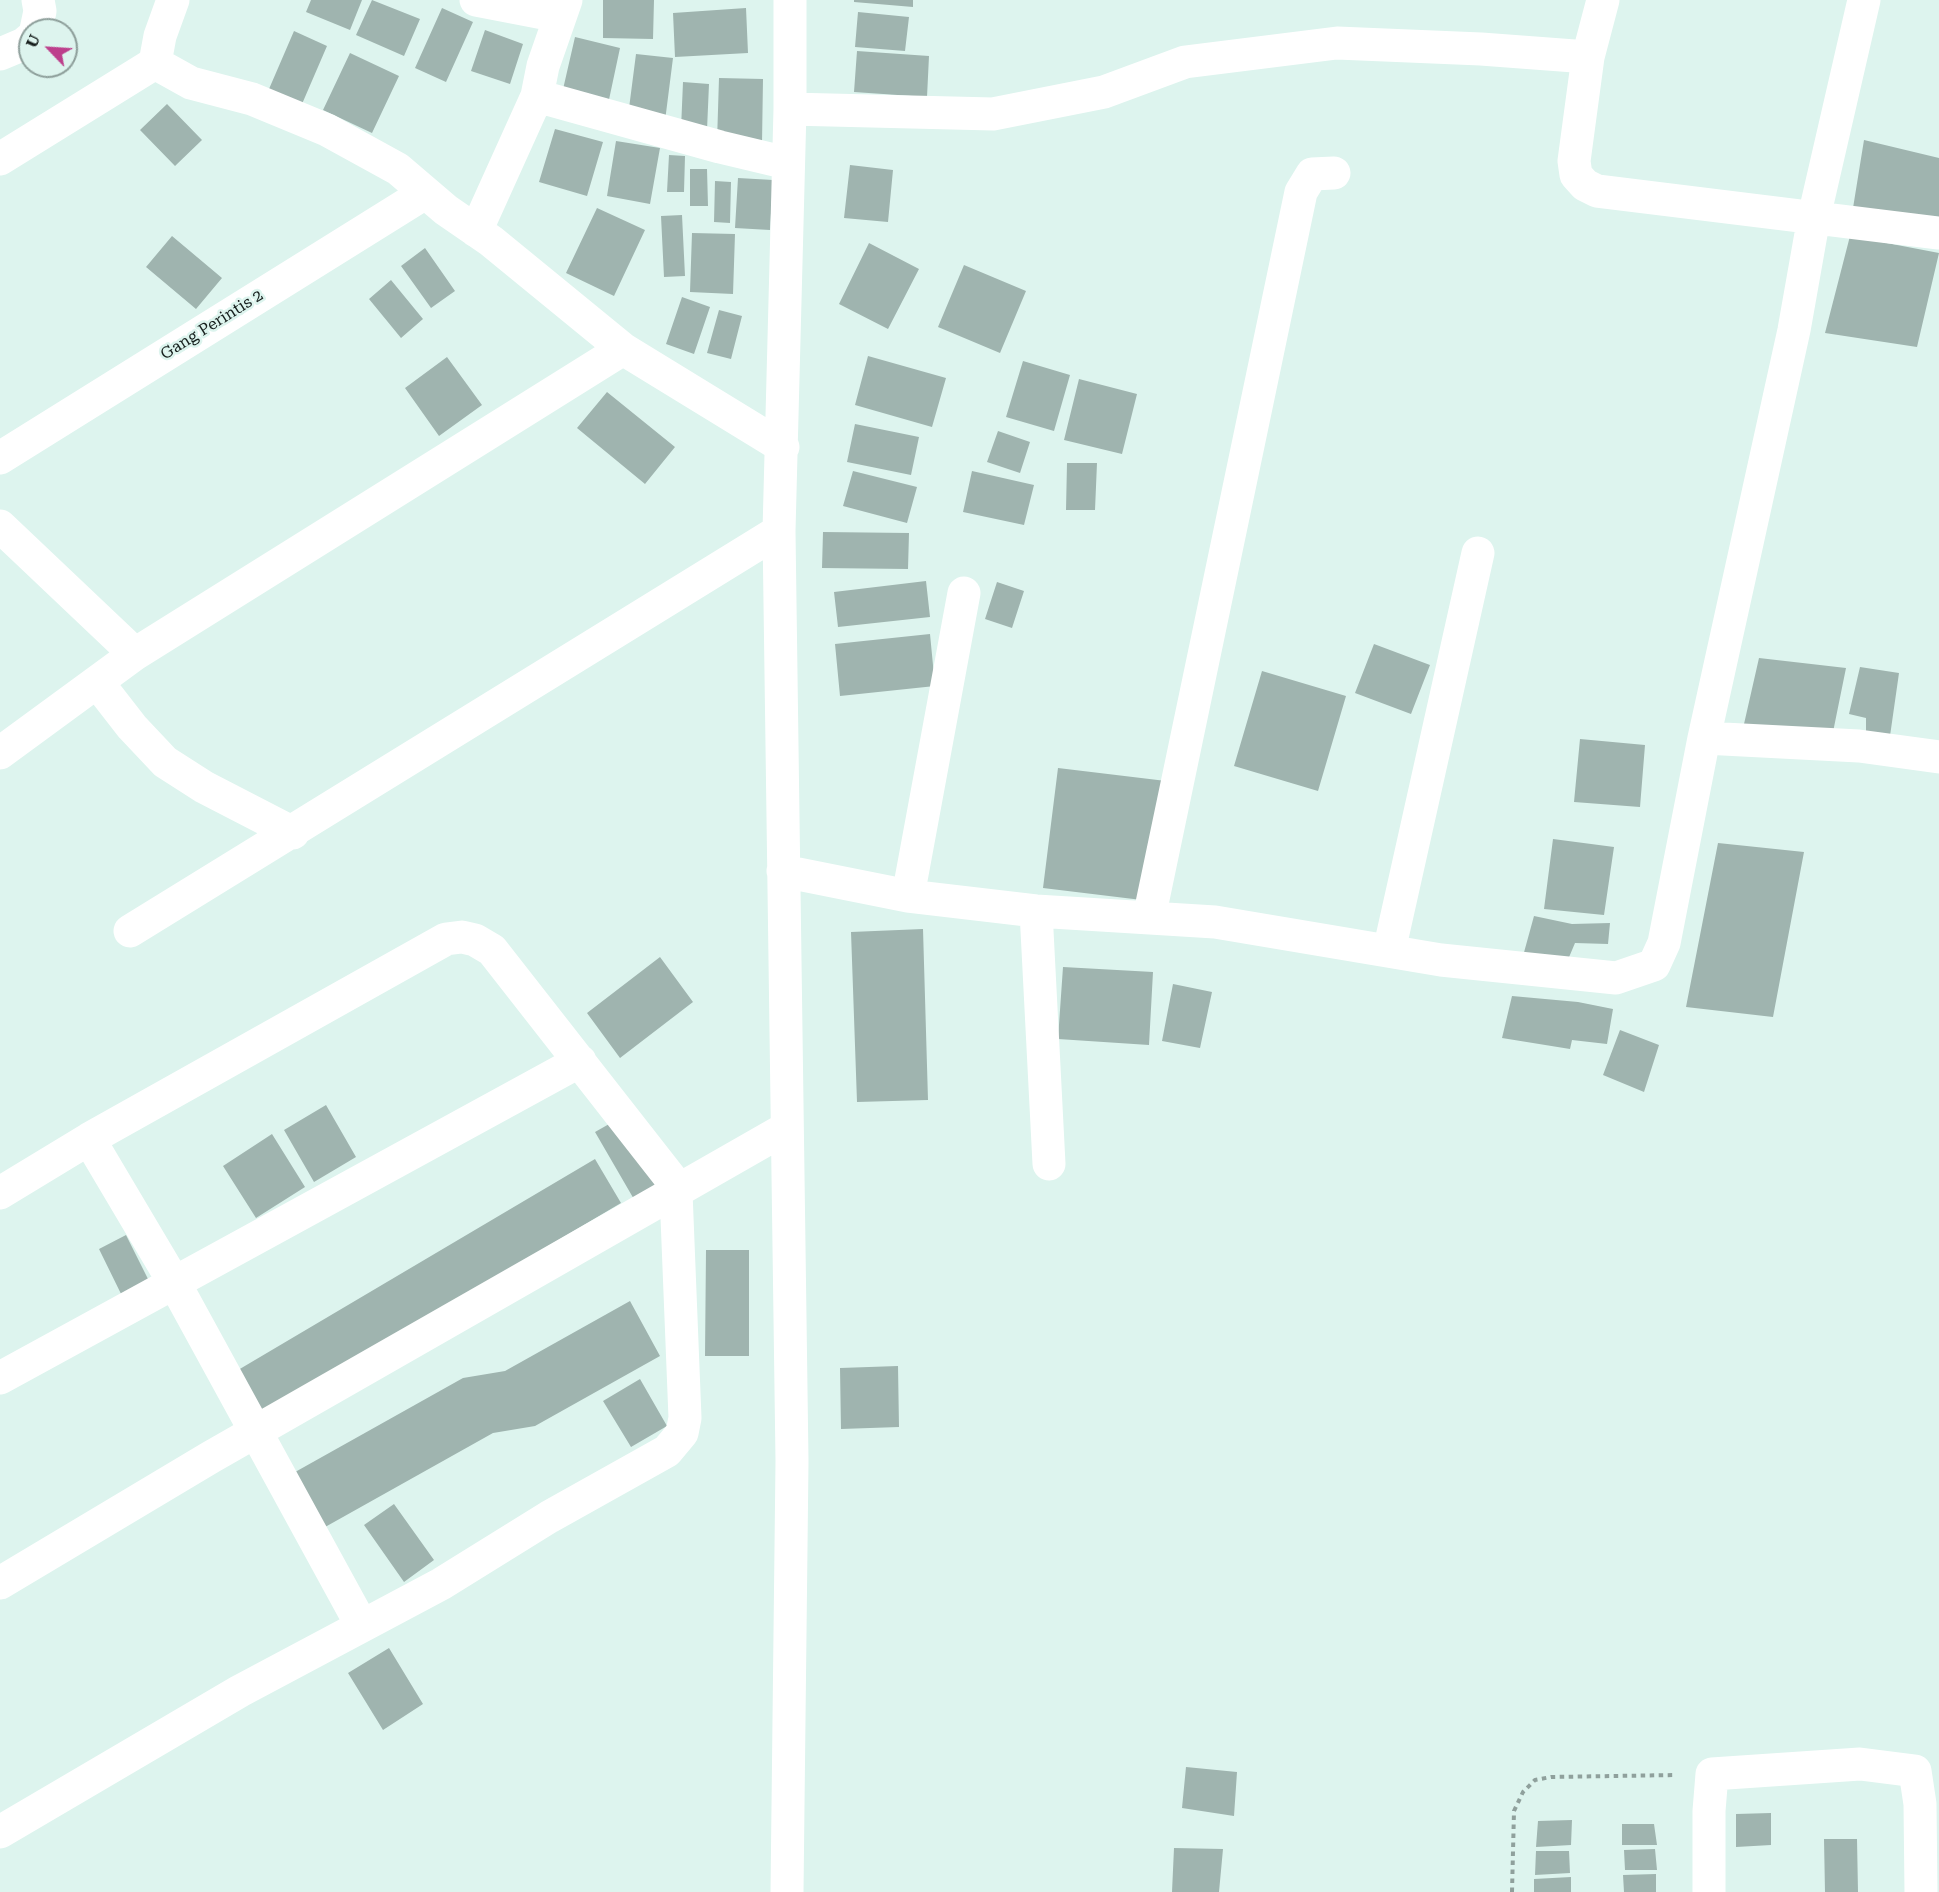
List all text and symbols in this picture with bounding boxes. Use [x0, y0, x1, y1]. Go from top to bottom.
north arrow [18, 18, 78, 78]
text: U [22, 31, 44, 51]
street label: Gang Perintis 2 [157, 286, 267, 364]

